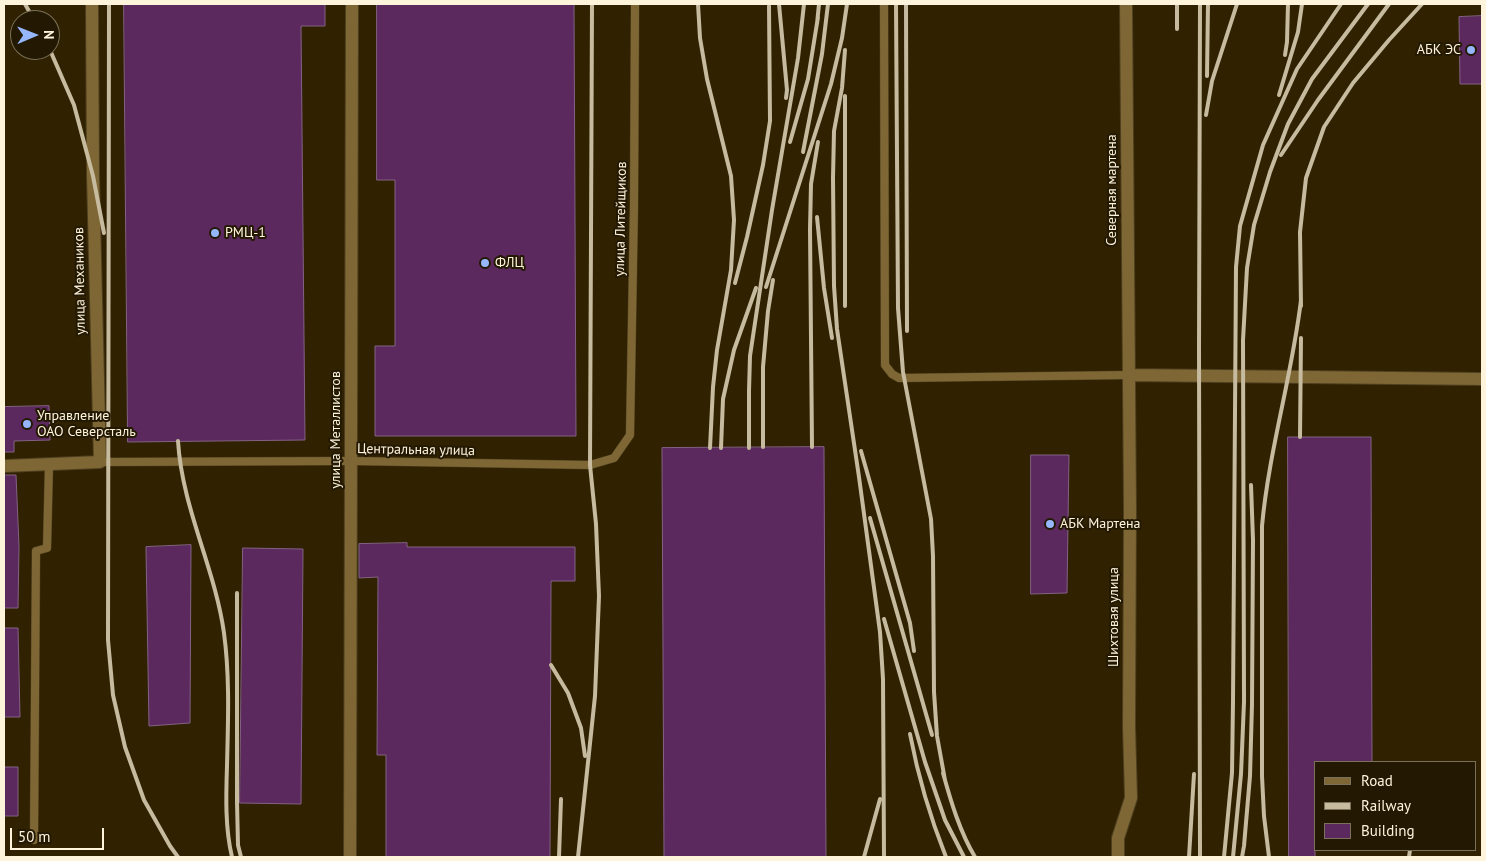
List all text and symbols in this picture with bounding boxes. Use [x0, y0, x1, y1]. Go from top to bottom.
north arrow [10, 10, 60, 60]
text: N [40, 30, 58, 40]
place label: АБК ЭС [1417, 42, 1461, 58]
marker: АБК ЭС [1465, 44, 1477, 56]
street label: Северная мартена [1104, 134, 1120, 246]
street label: улица Литейщиков [612, 161, 630, 277]
place label: РМЦ-1 [225, 225, 266, 241]
street label: улица Механиков [71, 227, 89, 335]
marker: РМЦ-1 [209, 227, 221, 239]
place label: ФЛЦ [495, 255, 524, 271]
marker: ФЛЦ [479, 257, 491, 269]
street label: улица Металлистов [328, 371, 344, 489]
place label: Управление OAO Северсталь [37, 408, 136, 441]
marker: Управление OAO Северсталь [21, 418, 33, 430]
street label: Центральная улица [357, 441, 475, 459]
place label: АБК Мартена [1060, 516, 1140, 532]
marker: АБК Мартена [1044, 518, 1056, 530]
street label: Шихтовая улица [1106, 567, 1122, 667]
legend [1314, 761, 1476, 851]
text: Road [1361, 771, 1393, 790]
text: Railway [1361, 796, 1411, 815]
scale bar [12, 818, 106, 850]
text: Building [1361, 821, 1415, 840]
text: 50 m [18, 827, 51, 846]

